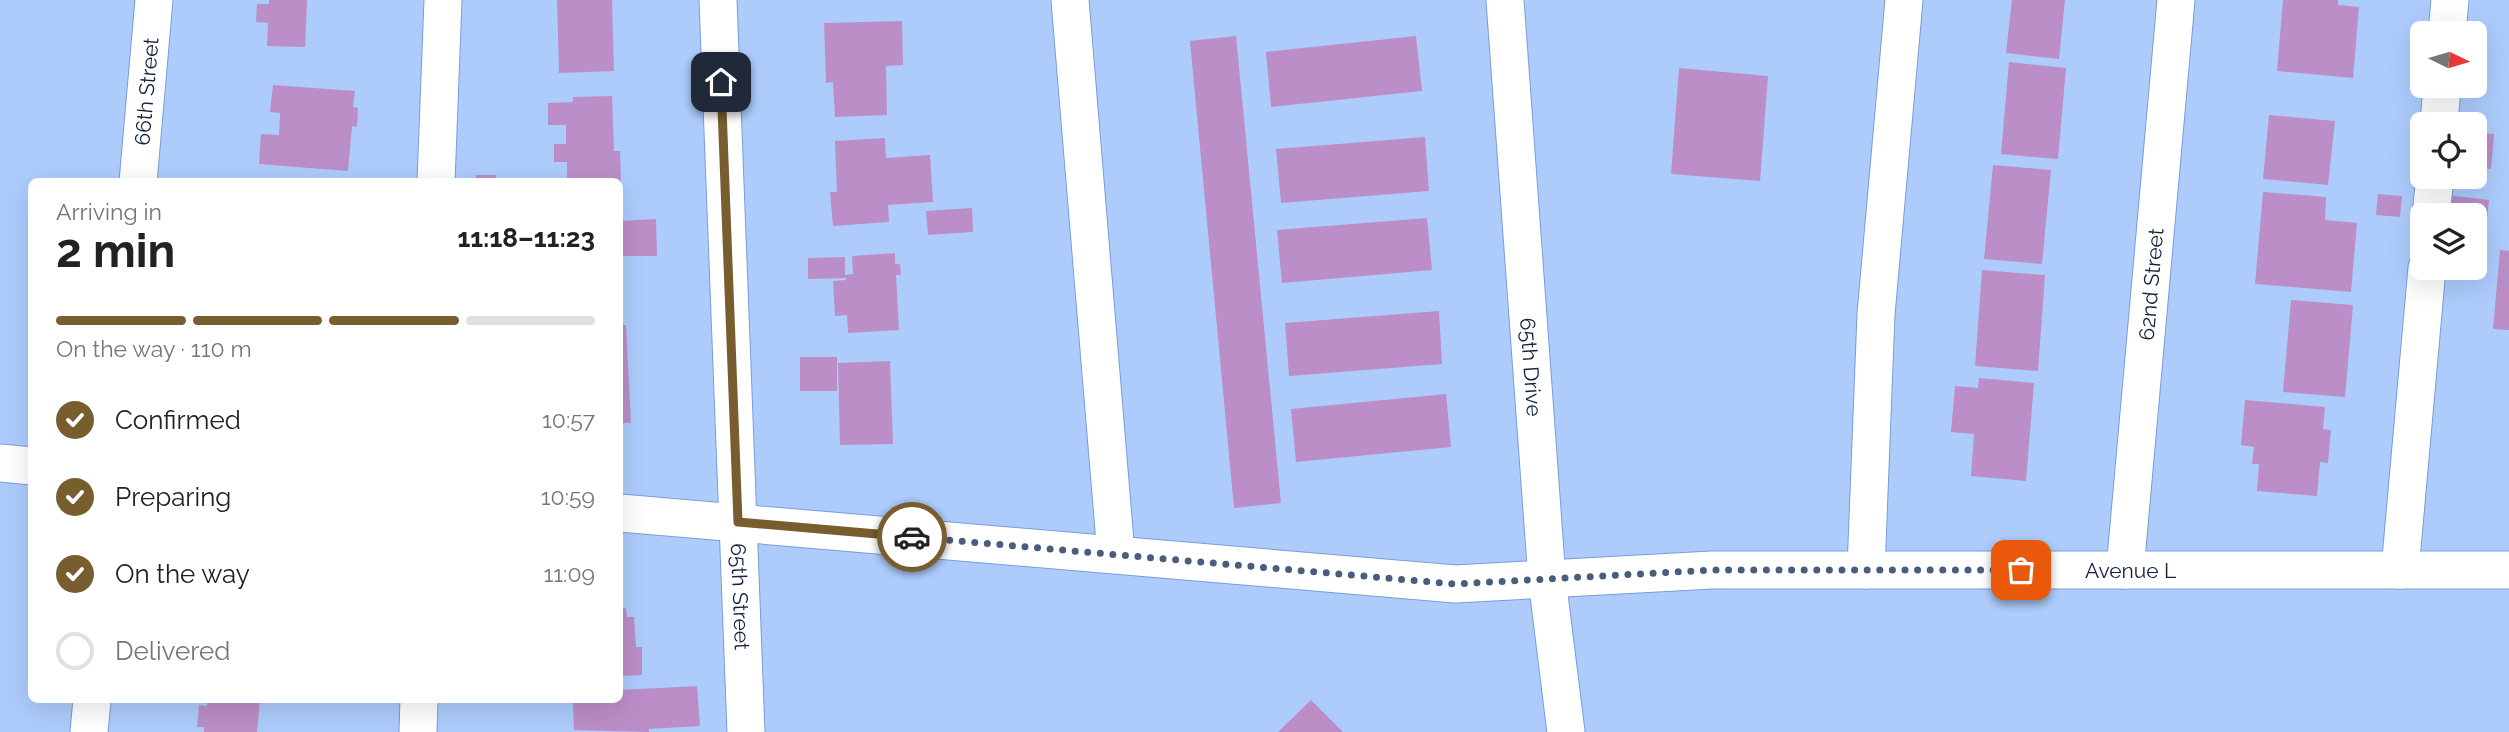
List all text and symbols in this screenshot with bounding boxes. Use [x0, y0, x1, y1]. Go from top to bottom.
north arrow [2410, 21, 2487, 98]
map controls [2410, 21, 2487, 280]
street label: 66th Street [129, 36, 163, 146]
pin [691, 52, 751, 112]
icon: home [702, 63, 740, 101]
button: locate [2410, 112, 2487, 189]
text: Arriving in [56, 198, 162, 225]
button: layers [2410, 203, 2487, 280]
text: 11:18–11:23 [457, 223, 595, 253]
text: 2 min [56, 224, 175, 278]
street label: 62nd Street [2133, 227, 2168, 341]
street label: 65th Drive [1516, 317, 1548, 417]
text: On the way · 110 m [56, 335, 252, 362]
icon: check [56, 401, 94, 439]
text: Confirmed [115, 405, 241, 435]
text: 10:57 [542, 406, 595, 433]
icon: check [56, 478, 94, 516]
text: Preparing [115, 482, 231, 512]
text: 10:59 [541, 483, 595, 510]
courier [877, 502, 947, 572]
icon: car [893, 518, 931, 556]
pin [1991, 540, 2051, 600]
street label: 65th Street [726, 543, 755, 651]
icon: bag [2002, 551, 2040, 589]
icon: check [56, 555, 94, 593]
street label: Avenue L [2085, 558, 2176, 583]
text: On the way [115, 559, 250, 589]
text: 11:09 [543, 560, 595, 587]
text: Delivered [115, 636, 230, 666]

